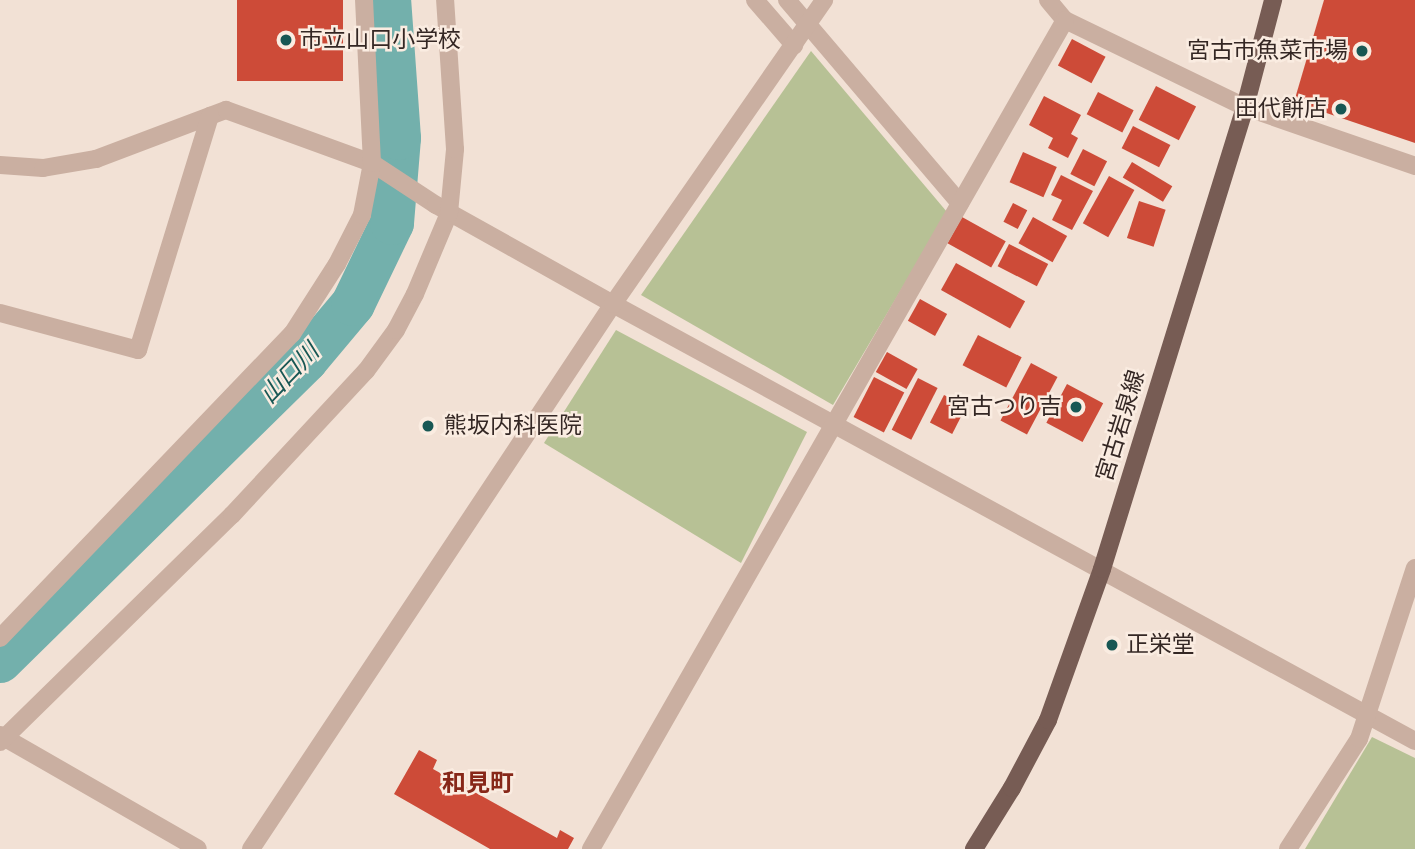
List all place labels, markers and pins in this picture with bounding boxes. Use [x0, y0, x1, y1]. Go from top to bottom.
place label: 市立山口小学校 [300, 26, 461, 54]
marker: 市立山口小学校 [278, 32, 294, 48]
place label: 宮古市魚菜市場 [1187, 37, 1348, 65]
marker: 宮古市魚菜市場 [1354, 43, 1370, 59]
place label: 田代餅店 [1235, 95, 1327, 123]
marker: 田代餅店 [1333, 101, 1349, 117]
place label: 宮古つり吉 [947, 393, 1062, 421]
marker: 宮古つり吉 [1068, 399, 1084, 415]
place label: 熊坂内科医院 [444, 412, 582, 440]
marker: 熊坂内科医院 [418, 416, 438, 436]
place label: 正栄堂 [1126, 631, 1195, 659]
marker: 正栄堂 [1104, 637, 1120, 653]

